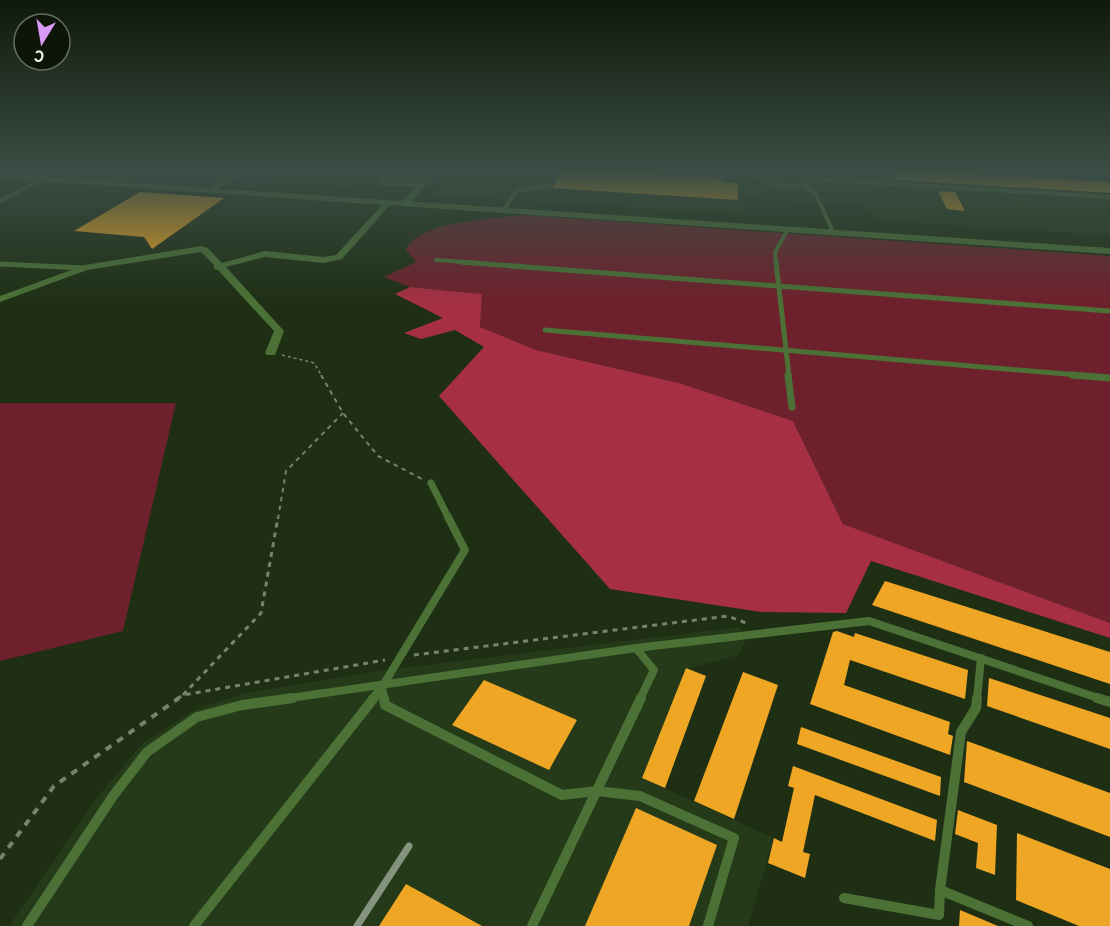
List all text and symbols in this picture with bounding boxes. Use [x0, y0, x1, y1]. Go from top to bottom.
north arrow [12, 12, 72, 72]
text: С [33, 44, 46, 66]

